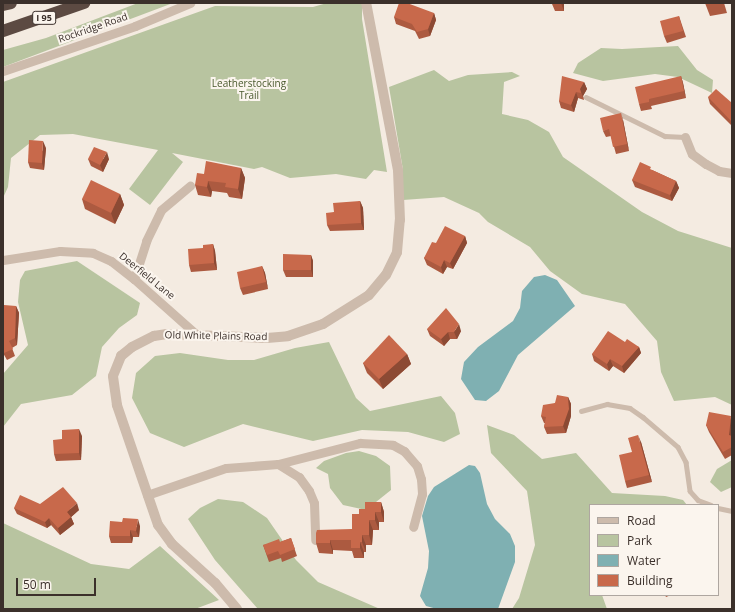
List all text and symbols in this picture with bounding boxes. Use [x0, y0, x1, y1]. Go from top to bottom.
road number: I 95 [32, 11, 56, 25]
street label: Rockridge Road [57, 11, 129, 45]
park label: Leatherstocking Trail [212, 77, 286, 100]
street label: Deerfield Lane [117, 250, 177, 302]
street label: Old White Plains Road [165, 329, 267, 343]
legend [589, 504, 719, 596]
text: Road [627, 512, 656, 529]
text: Park [627, 532, 652, 549]
text: Water [627, 552, 661, 569]
scale bar [18, 570, 98, 596]
text: Building [627, 572, 672, 589]
text: 50 m [23, 576, 51, 593]

